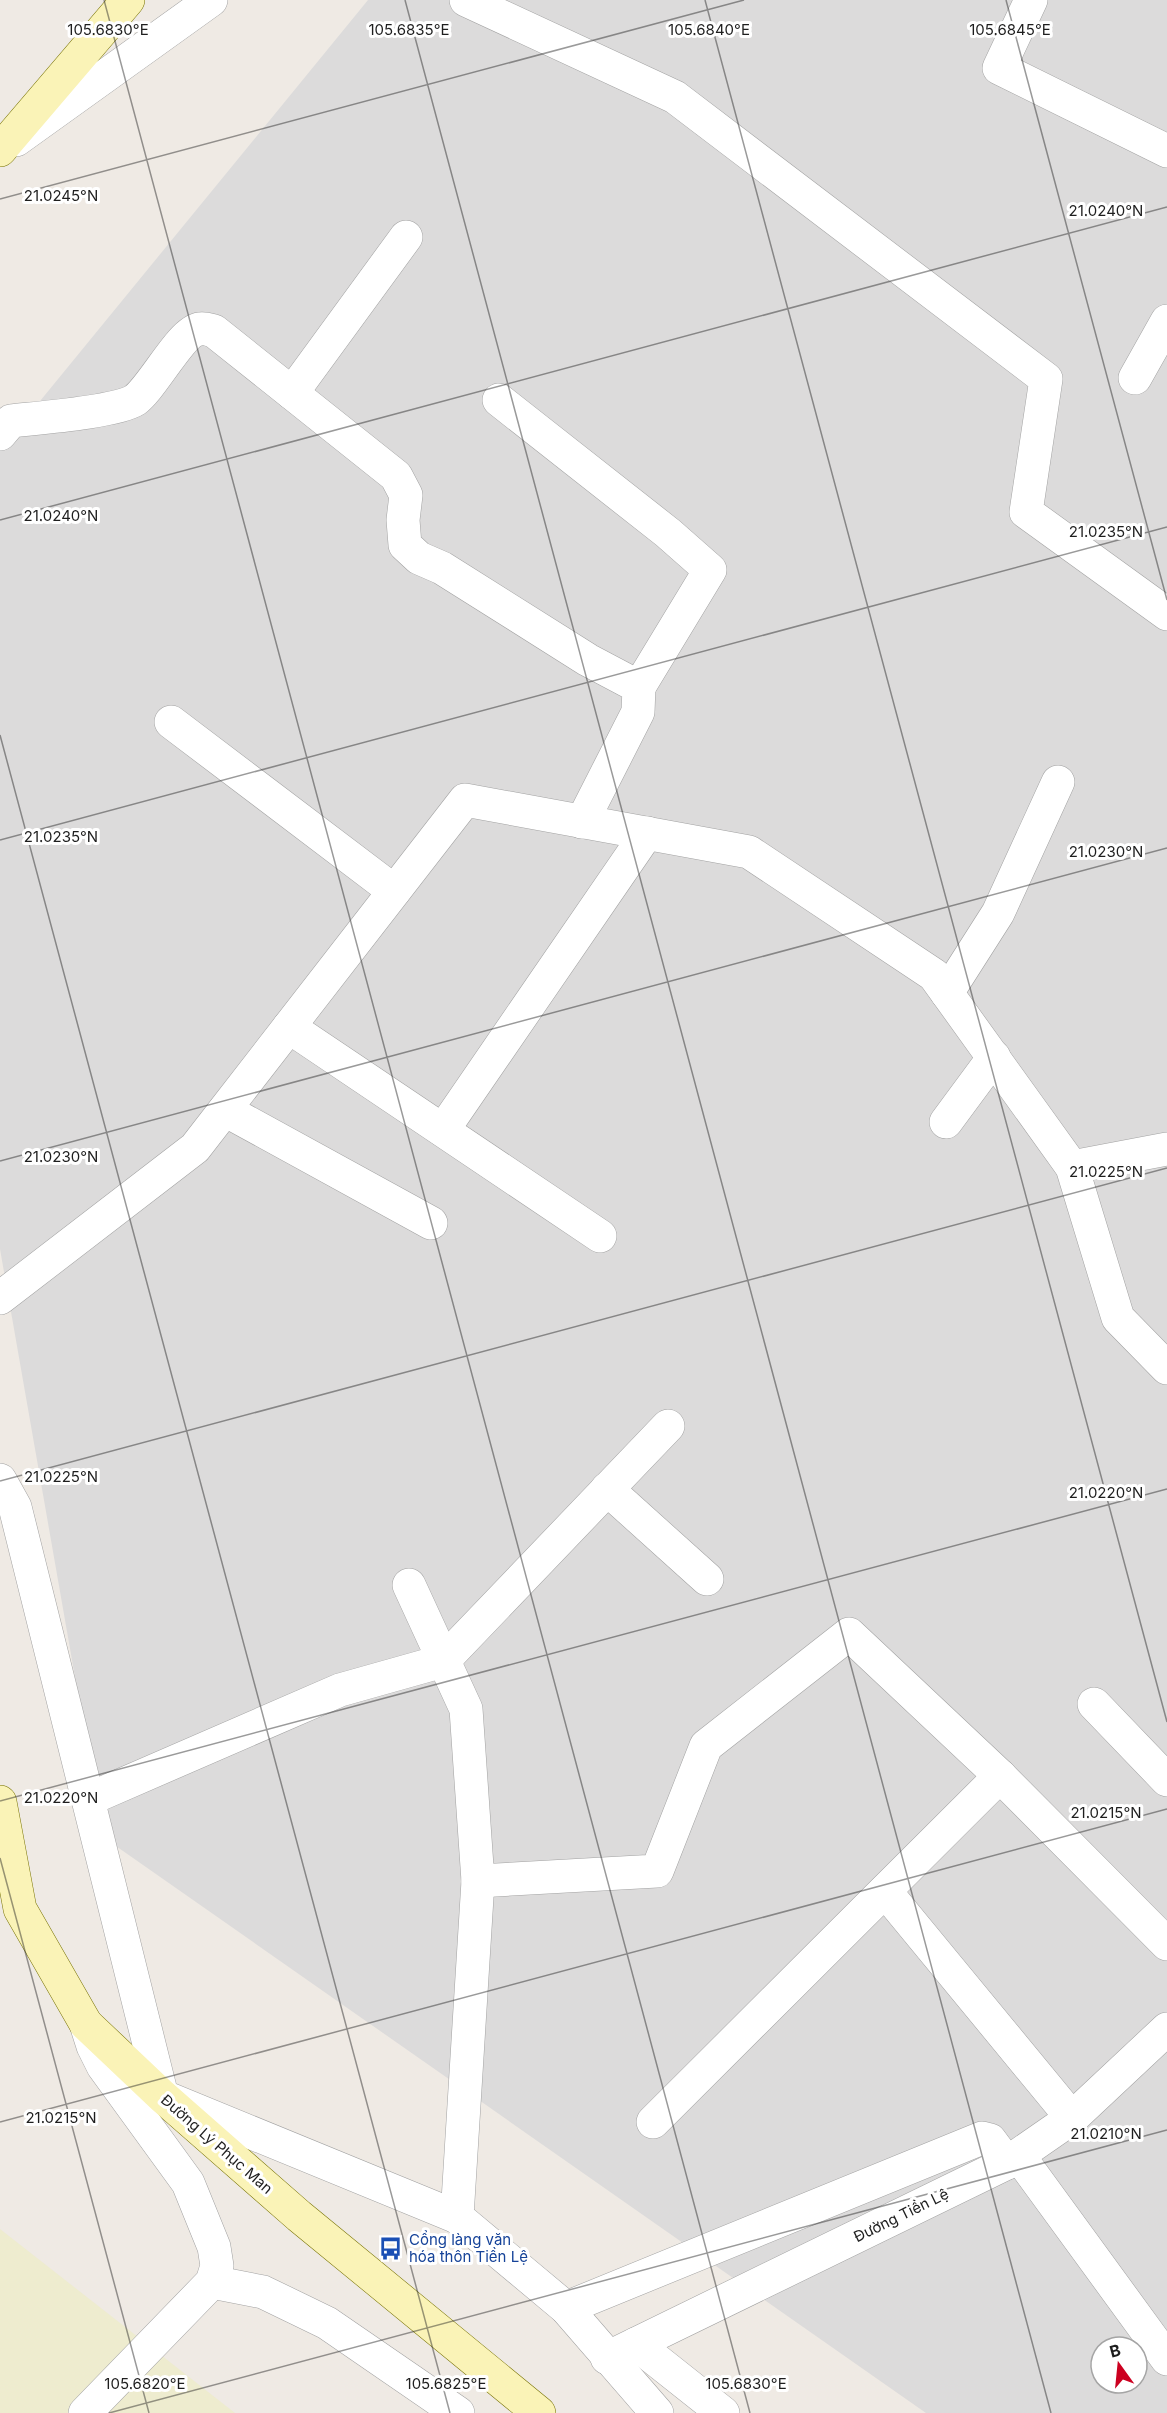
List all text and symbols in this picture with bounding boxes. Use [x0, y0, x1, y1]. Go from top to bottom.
text: 105.6830°E [67, 20, 149, 39]
text: 105.6835°E [368, 20, 450, 39]
text: 105.6840°E [668, 20, 750, 39]
text: 105.6845°E [969, 20, 1051, 39]
text: 21.0245°N [24, 186, 98, 205]
text: 21.0240°N [1069, 201, 1143, 220]
text: 21.0240°N [24, 506, 98, 525]
text: 21.0235°N [1069, 522, 1143, 541]
text: 21.0235°N [24, 827, 98, 846]
text: 21.0230°N [1069, 842, 1143, 861]
text: 21.0230°N [24, 1147, 98, 1166]
text: 21.0225°N [1069, 1162, 1143, 1181]
text: 21.0225°N [24, 1467, 98, 1486]
text: 21.0220°N [1069, 1483, 1143, 1502]
text: 21.0220°N [24, 1788, 98, 1807]
text: 21.0215°N [1070, 1803, 1142, 1822]
street label: Đường Lý Phục Man [157, 2090, 277, 2198]
text: 21.0215°N [25, 2108, 97, 2127]
text: 21.0210°N [1070, 2124, 1142, 2143]
street label: Đường Tiền Lệ [850, 2184, 952, 2246]
place label: Cổng làng văn hóa thôn Tiền Lệ [409, 2230, 528, 2266]
bus stop icon: Cổng làng văn hóa thôn Tiền Lệ [378, 2235, 404, 2261]
north arrow [1089, 2335, 1149, 2395]
text: B [1107, 2339, 1123, 2362]
text: 105.6820°E [104, 2374, 186, 2393]
text: 105.6825°E [406, 2374, 486, 2393]
text: 105.6830°E [705, 2374, 787, 2393]

